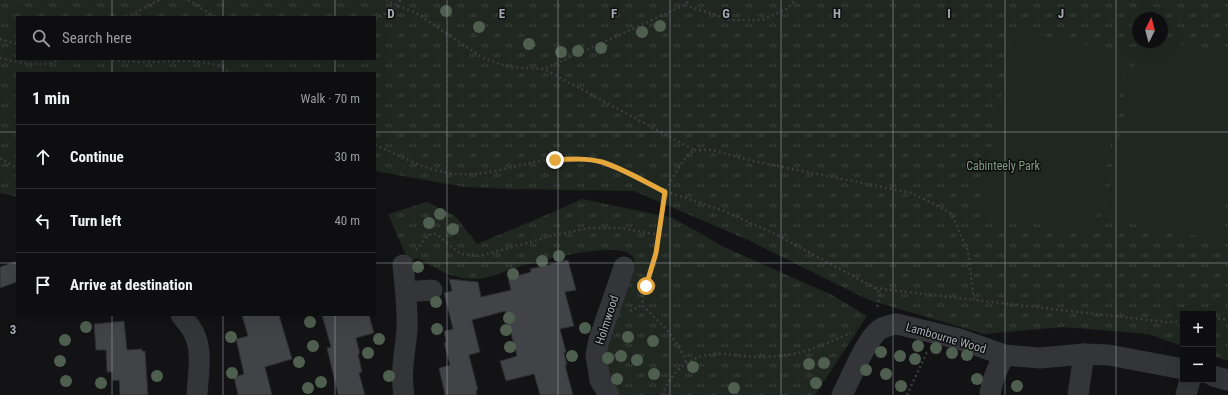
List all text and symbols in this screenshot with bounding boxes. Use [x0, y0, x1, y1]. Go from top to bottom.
text: D [387, 6, 395, 21]
text: E [499, 6, 506, 21]
text: F [611, 6, 617, 21]
text: G [722, 6, 730, 21]
text: H [833, 6, 841, 21]
text: I [947, 6, 951, 21]
text: J [1058, 6, 1064, 21]
north arrow [1132, 12, 1168, 48]
search box [16, 16, 376, 60]
icon: search [30, 27, 52, 49]
text: Search here [62, 29, 132, 47]
text: 1 min [32, 88, 70, 108]
text: Walk · 70 m [300, 91, 360, 106]
icon: ahead [32, 146, 54, 168]
text: Continue [70, 148, 124, 166]
text: 30 m [334, 149, 360, 164]
route end [546, 151, 564, 169]
park label: Cabinteely Park [966, 159, 1040, 173]
icon: left [32, 210, 54, 232]
text: Turn left [70, 212, 121, 230]
text: 40 m [334, 213, 360, 228]
icon: arrive [32, 274, 54, 296]
text: Arrive at destination [70, 276, 193, 294]
route start [637, 277, 655, 295]
street label: Holmwood [592, 294, 622, 346]
map controls [1180, 311, 1216, 383]
button: + [1180, 311, 1216, 347]
street label: Lambourne Wood [904, 320, 988, 356]
text: 3 [10, 322, 16, 337]
button: − [1180, 347, 1216, 383]

